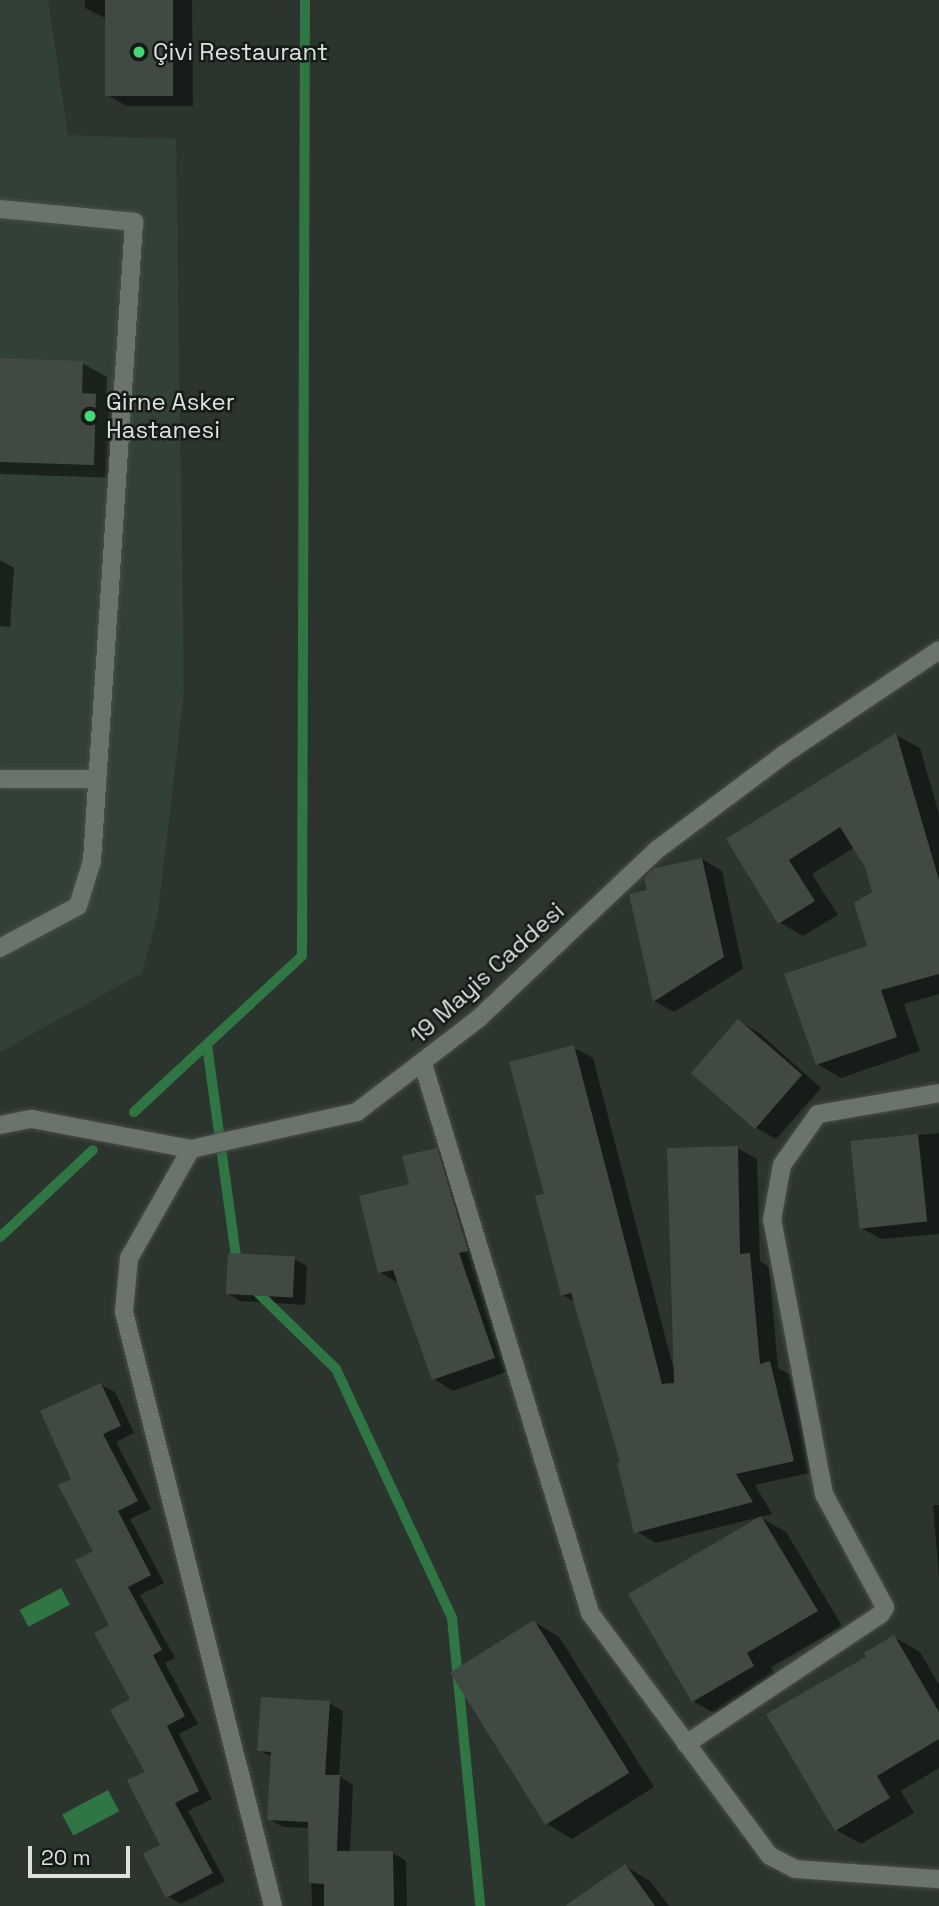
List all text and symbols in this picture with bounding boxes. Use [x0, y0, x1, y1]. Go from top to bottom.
place label: Çivi Restaurant [153, 38, 328, 66]
marker: Çivi Restaurant [131, 44, 147, 60]
place label: Girne Asker Hastanesi [106, 388, 235, 444]
marker: Girne Asker Hastanesi [80, 406, 100, 426]
street label: 19 Mayis Caddesi [404, 896, 570, 1050]
scale bar [32, 1832, 133, 1876]
text: 20 m [41, 1844, 91, 1871]

